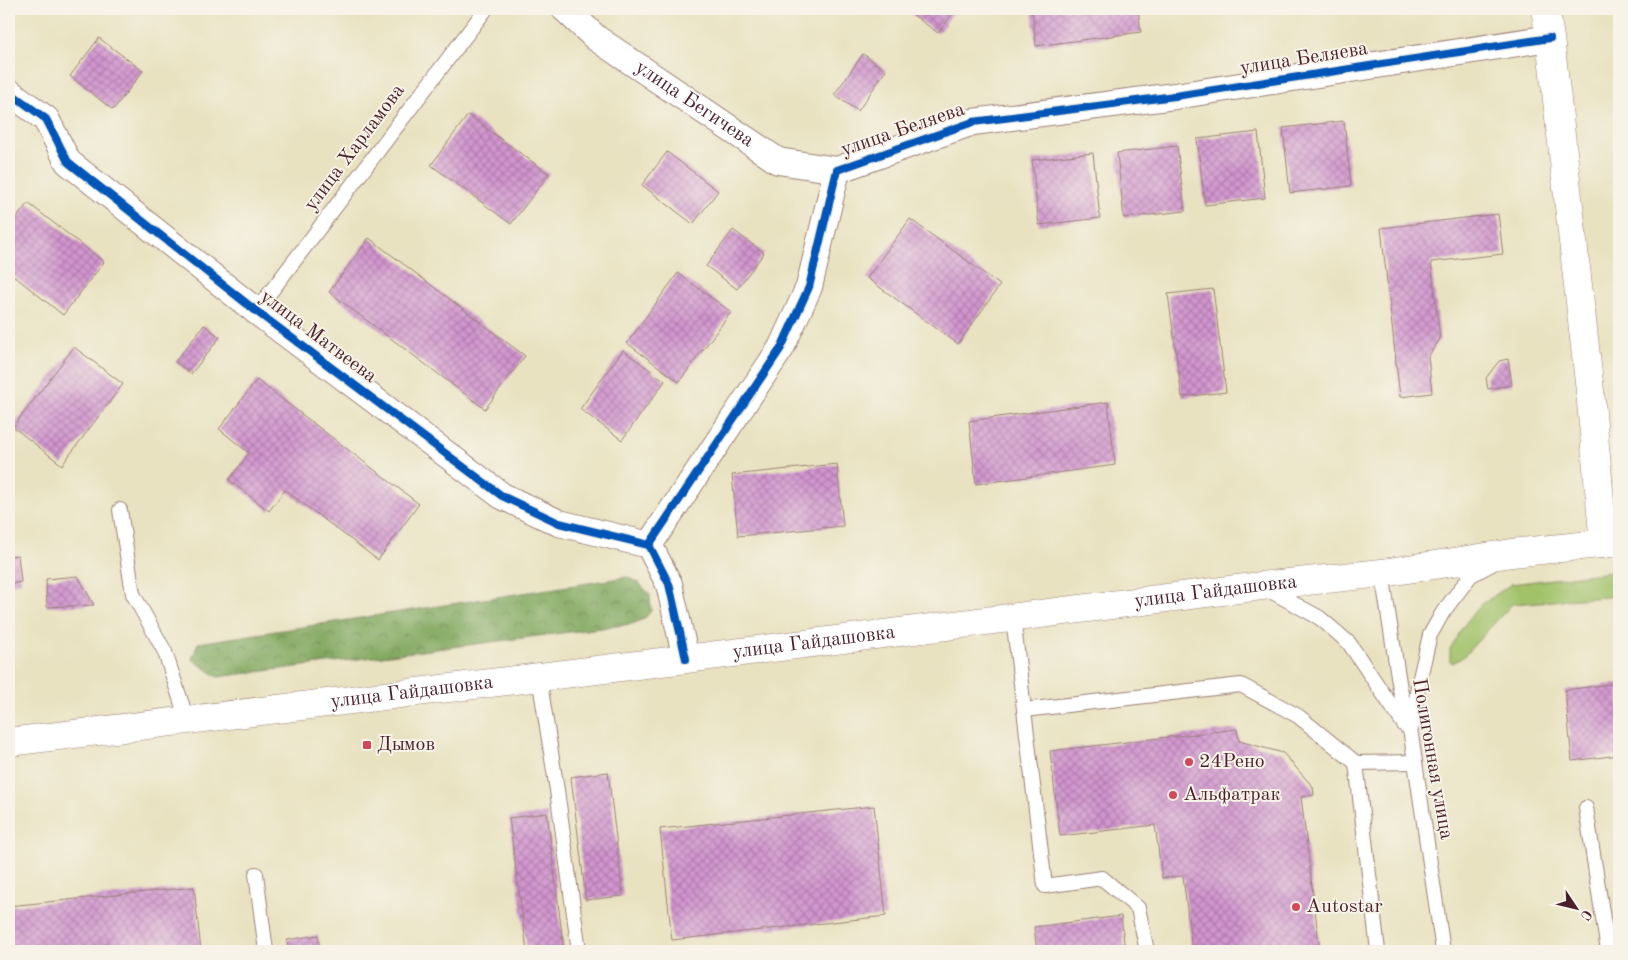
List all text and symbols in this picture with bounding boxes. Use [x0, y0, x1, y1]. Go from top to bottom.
street label: улица Беляева [1239, 39, 1370, 79]
street label: улица Бегичева [631, 57, 757, 151]
street label: улица Харламова [301, 81, 409, 215]
street label: улица Беляева [839, 99, 967, 161]
street label: улица Матвеева [256, 287, 380, 387]
street label: улица Гайдашовка [1133, 572, 1298, 612]
street label: улица Гайдашовка [731, 623, 897, 663]
street label: улица Гайдашовка [329, 673, 495, 712]
street label: Полигонная улица [1408, 677, 1456, 841]
place label: Дымов [377, 735, 435, 755]
marker: Дымов [361, 739, 373, 751]
place label: 24Рено [1199, 752, 1265, 772]
marker: 24Рено [1183, 756, 1195, 768]
place label: Альфатрак [1183, 785, 1281, 805]
marker: Альфатрак [1167, 789, 1179, 801]
north arrow [1550, 882, 1600, 932]
place label: Autostar [1306, 897, 1383, 917]
marker: Autostar [1290, 901, 1302, 913]
text: С [1577, 907, 1594, 923]

